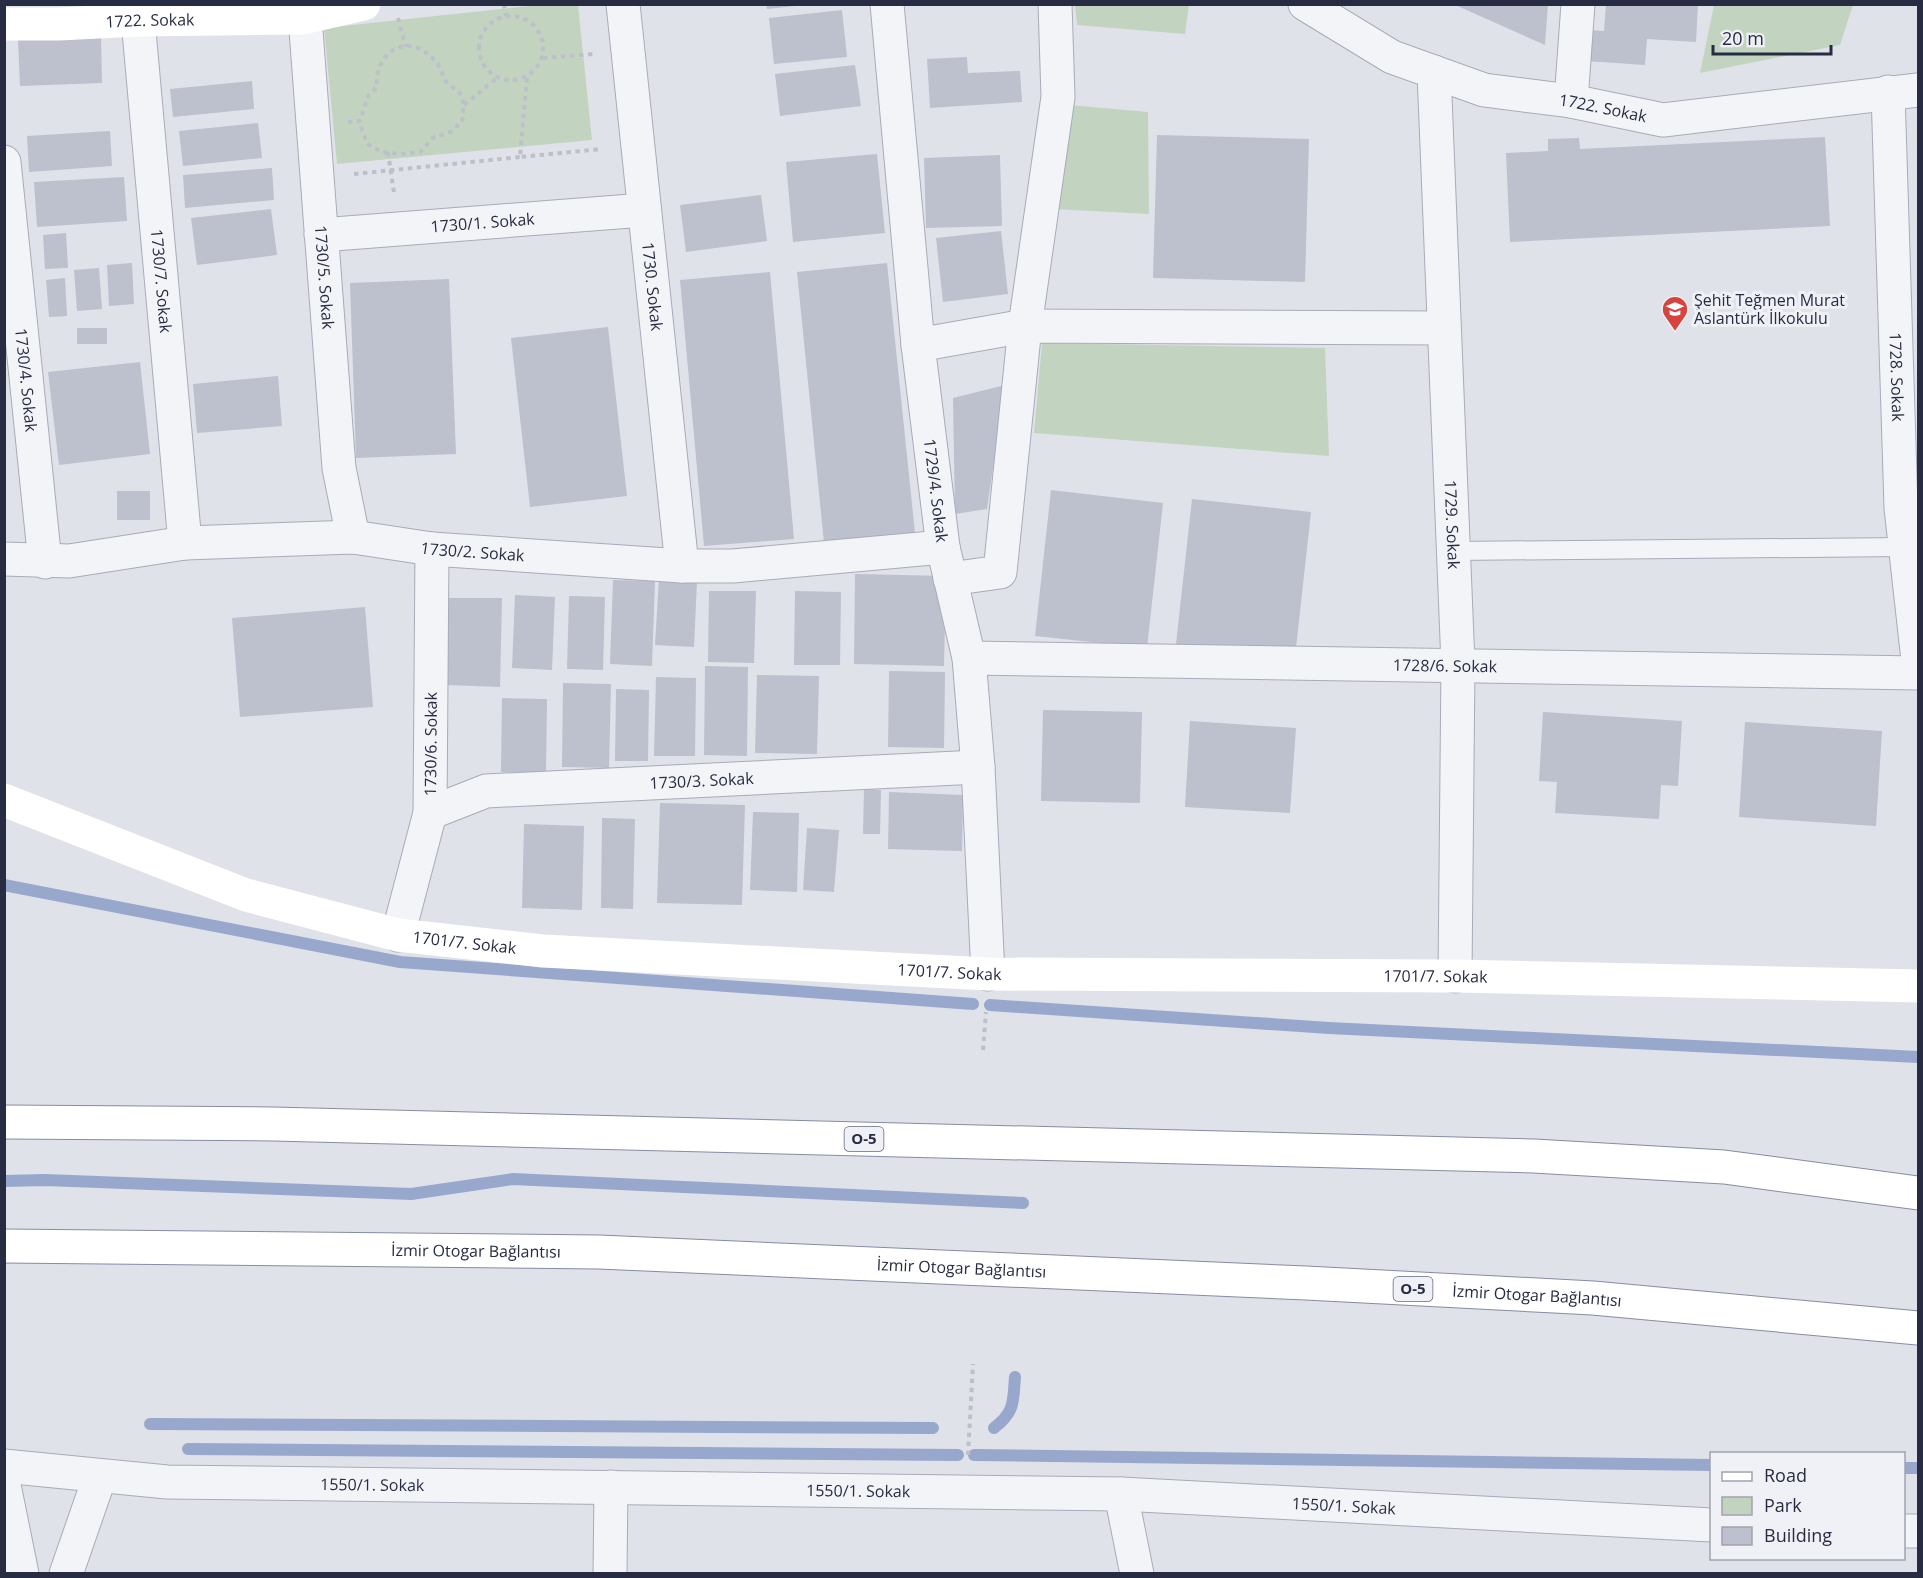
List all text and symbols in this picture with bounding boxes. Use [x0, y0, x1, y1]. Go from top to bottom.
street label: 1722. Sokak [105, 8, 195, 33]
scale bar [1713, 18, 1832, 56]
text: 20 m [1722, 26, 1764, 50]
street label: 1722. Sokak [1558, 89, 1649, 128]
street label: 1730/1. Sokak [430, 207, 536, 237]
street label: 1730/5. Sokak [310, 224, 340, 331]
street label: 1730/7. Sokak [146, 228, 177, 334]
street label: 1730. Sokak [637, 241, 668, 332]
place label: Şehit Teğmen Murat Aslantürk İlkokulu [1694, 289, 1845, 329]
school or university icon: Şehit Teğmen Murat Aslantürk İlkokulu [1660, 294, 1690, 332]
street label: 1730/4. Sokak [10, 327, 43, 433]
street label: 1728. Sokak [1885, 332, 1909, 422]
street label: 1729/4. Sokak [919, 437, 953, 544]
street label: 1729. Sokak [1440, 480, 1465, 570]
street label: 1730/2. Sokak [419, 536, 526, 566]
street label: 1728/6. Sokak [1393, 654, 1498, 677]
street label: 1730/6. Sokak [419, 691, 442, 796]
street label: 1730/3. Sokak [649, 767, 755, 794]
street label: 1701/7. Sokak [411, 926, 518, 959]
street label: 1701/7. Sokak [897, 958, 1002, 985]
street label: 1701/7. Sokak [1383, 965, 1488, 988]
road number: O-5 [844, 1127, 884, 1151]
street label: İzmir Otogar Bağlantısı [391, 1239, 561, 1263]
street label: İzmir Otogar Bağlantısı [876, 1253, 1047, 1283]
road number: O-5 [1394, 1277, 1432, 1301]
street label: İzmir Otogar Bağlantısı [1452, 1280, 1623, 1312]
legend [1710, 1452, 1905, 1560]
text: Road [1764, 1463, 1807, 1487]
street label: 1550/1. Sokak [320, 1473, 425, 1496]
street label: 1550/1. Sokak [806, 1479, 911, 1502]
street label: 1550/1. Sokak [1291, 1492, 1397, 1519]
text: Park [1764, 1493, 1802, 1517]
text: Building [1764, 1523, 1832, 1547]

